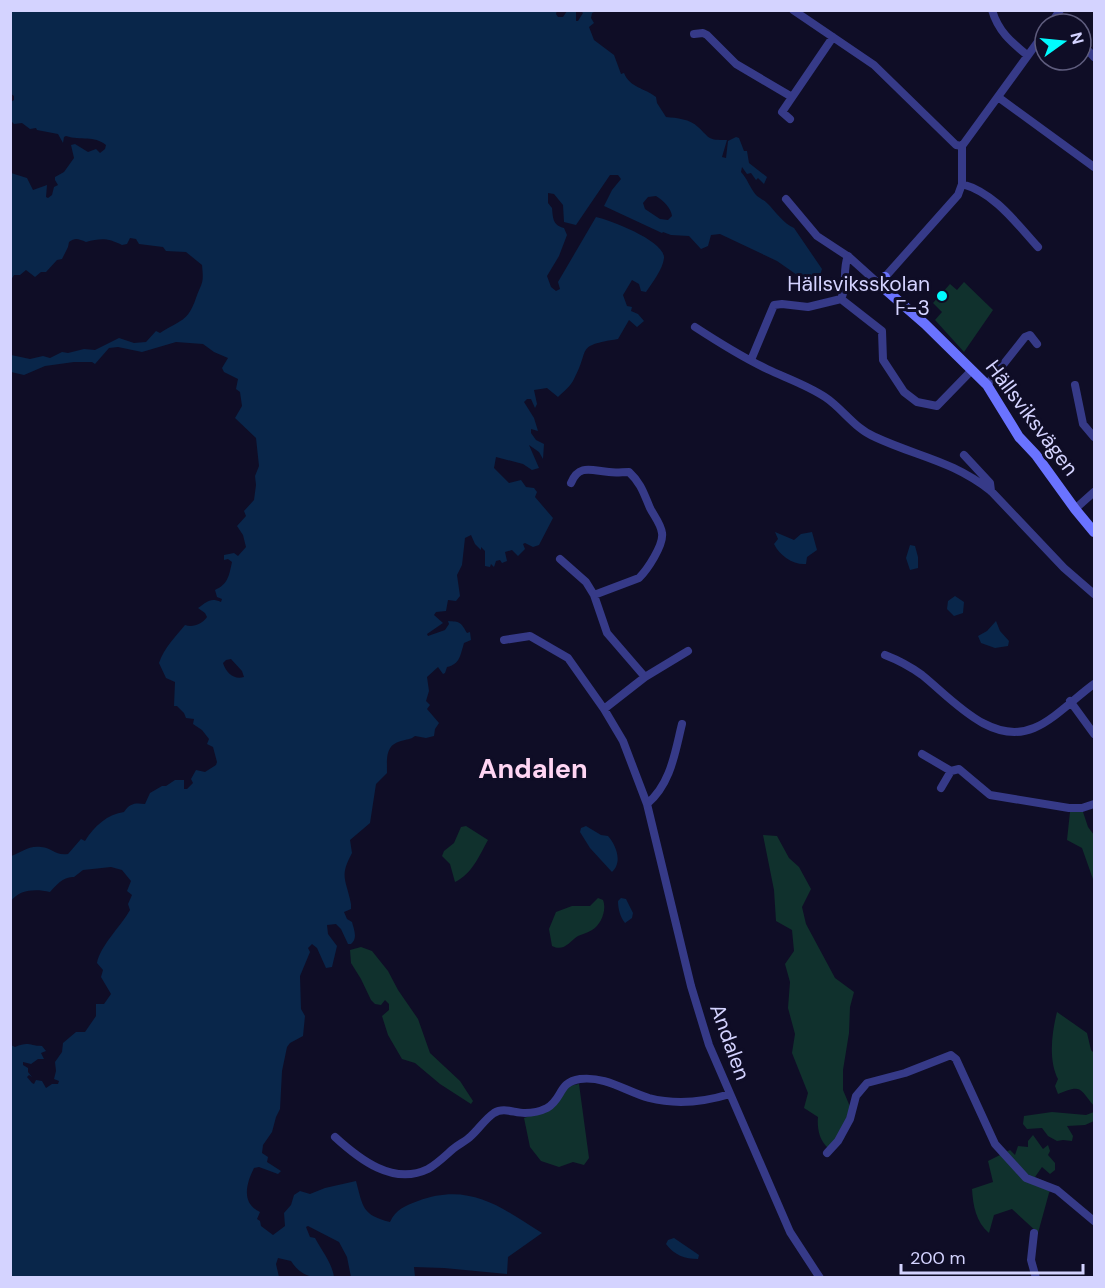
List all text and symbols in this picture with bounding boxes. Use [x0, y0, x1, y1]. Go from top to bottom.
north arrow [1033, 12, 1093, 72]
text: N [1065, 30, 1089, 47]
place label: Hällsviksskolan F-3 [787, 270, 930, 322]
marker: Hällsviksskolan F-3 [935, 289, 949, 303]
street label: Hällsviksvägen [979, 354, 1085, 482]
district label: Andalen [478, 751, 588, 786]
street label: Andalen [703, 1000, 757, 1084]
scale bar [901, 1237, 1082, 1275]
text: 200 m [910, 1246, 966, 1270]

